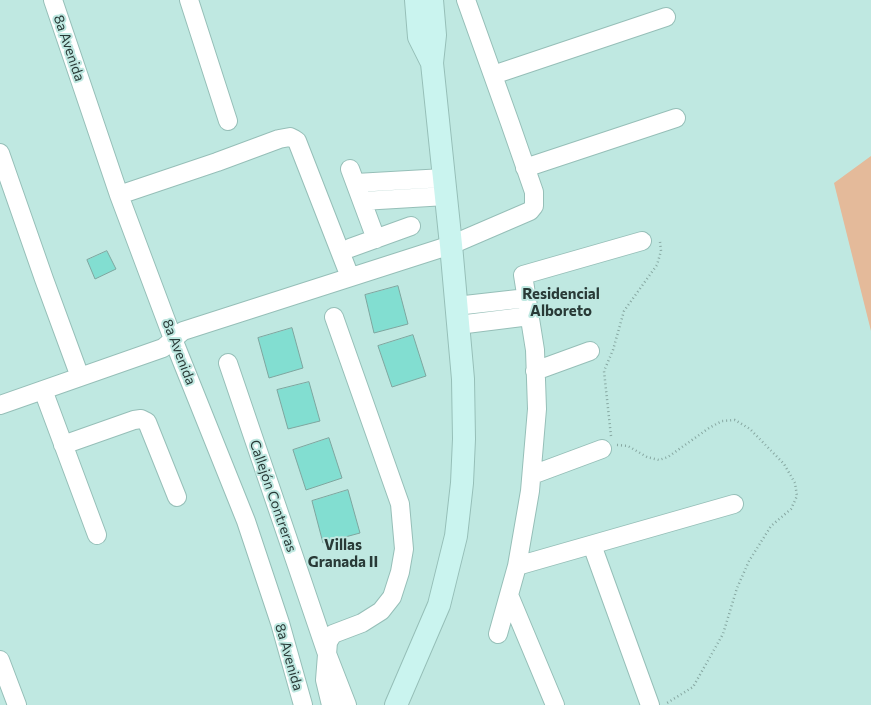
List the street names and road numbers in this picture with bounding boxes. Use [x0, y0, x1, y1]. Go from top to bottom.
street label: 8a Avenida [50, 13, 88, 83]
street label: 8a Avenida [159, 317, 199, 387]
street label: Callejón Contreras [246, 438, 300, 554]
street label: 8a Avenida [271, 622, 307, 692]

